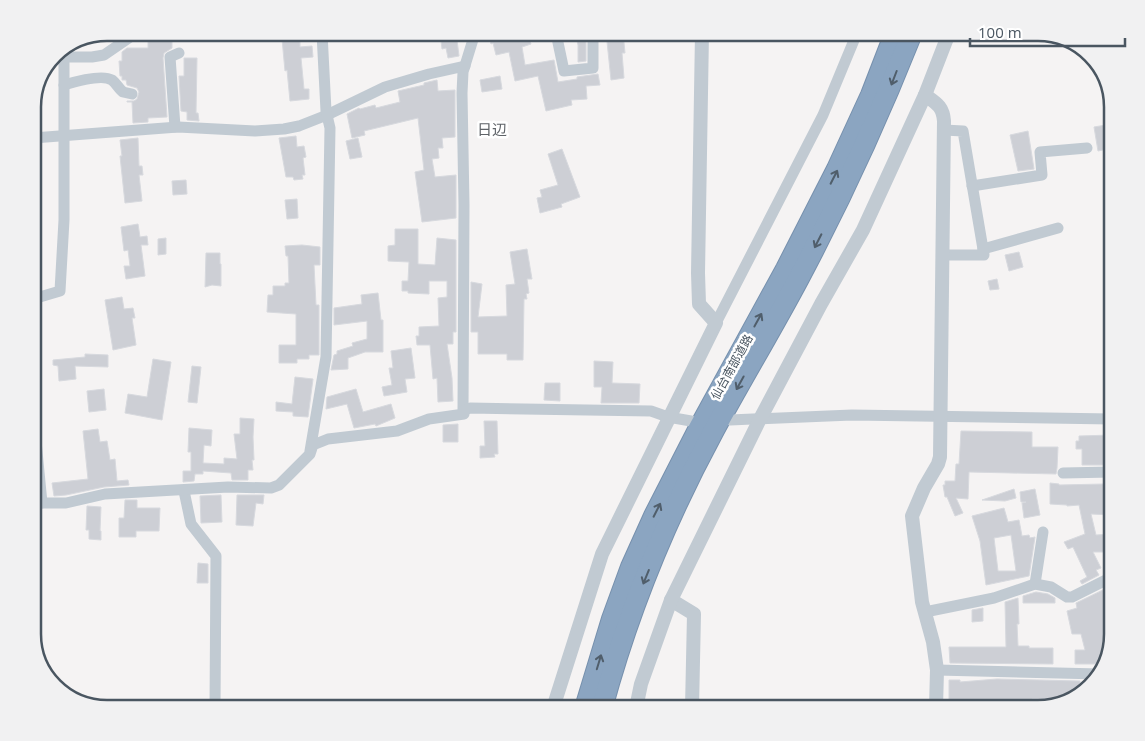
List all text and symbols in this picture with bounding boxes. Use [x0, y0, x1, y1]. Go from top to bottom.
scale bar [970, 15, 1125, 47]
text: 100 m [978, 22, 1022, 42]
one-way arrow [889, 70, 898, 85]
district label: 日辺 [477, 119, 507, 139]
one-way arrow [829, 169, 839, 184]
one-way arrow [813, 233, 822, 248]
one-way arrow [753, 313, 763, 328]
street label: 仙台南部道路 [707, 331, 756, 402]
one-way arrow [735, 376, 745, 391]
one-way arrow [653, 503, 662, 518]
one-way arrow [641, 568, 650, 584]
one-way arrow [594, 654, 604, 670]

